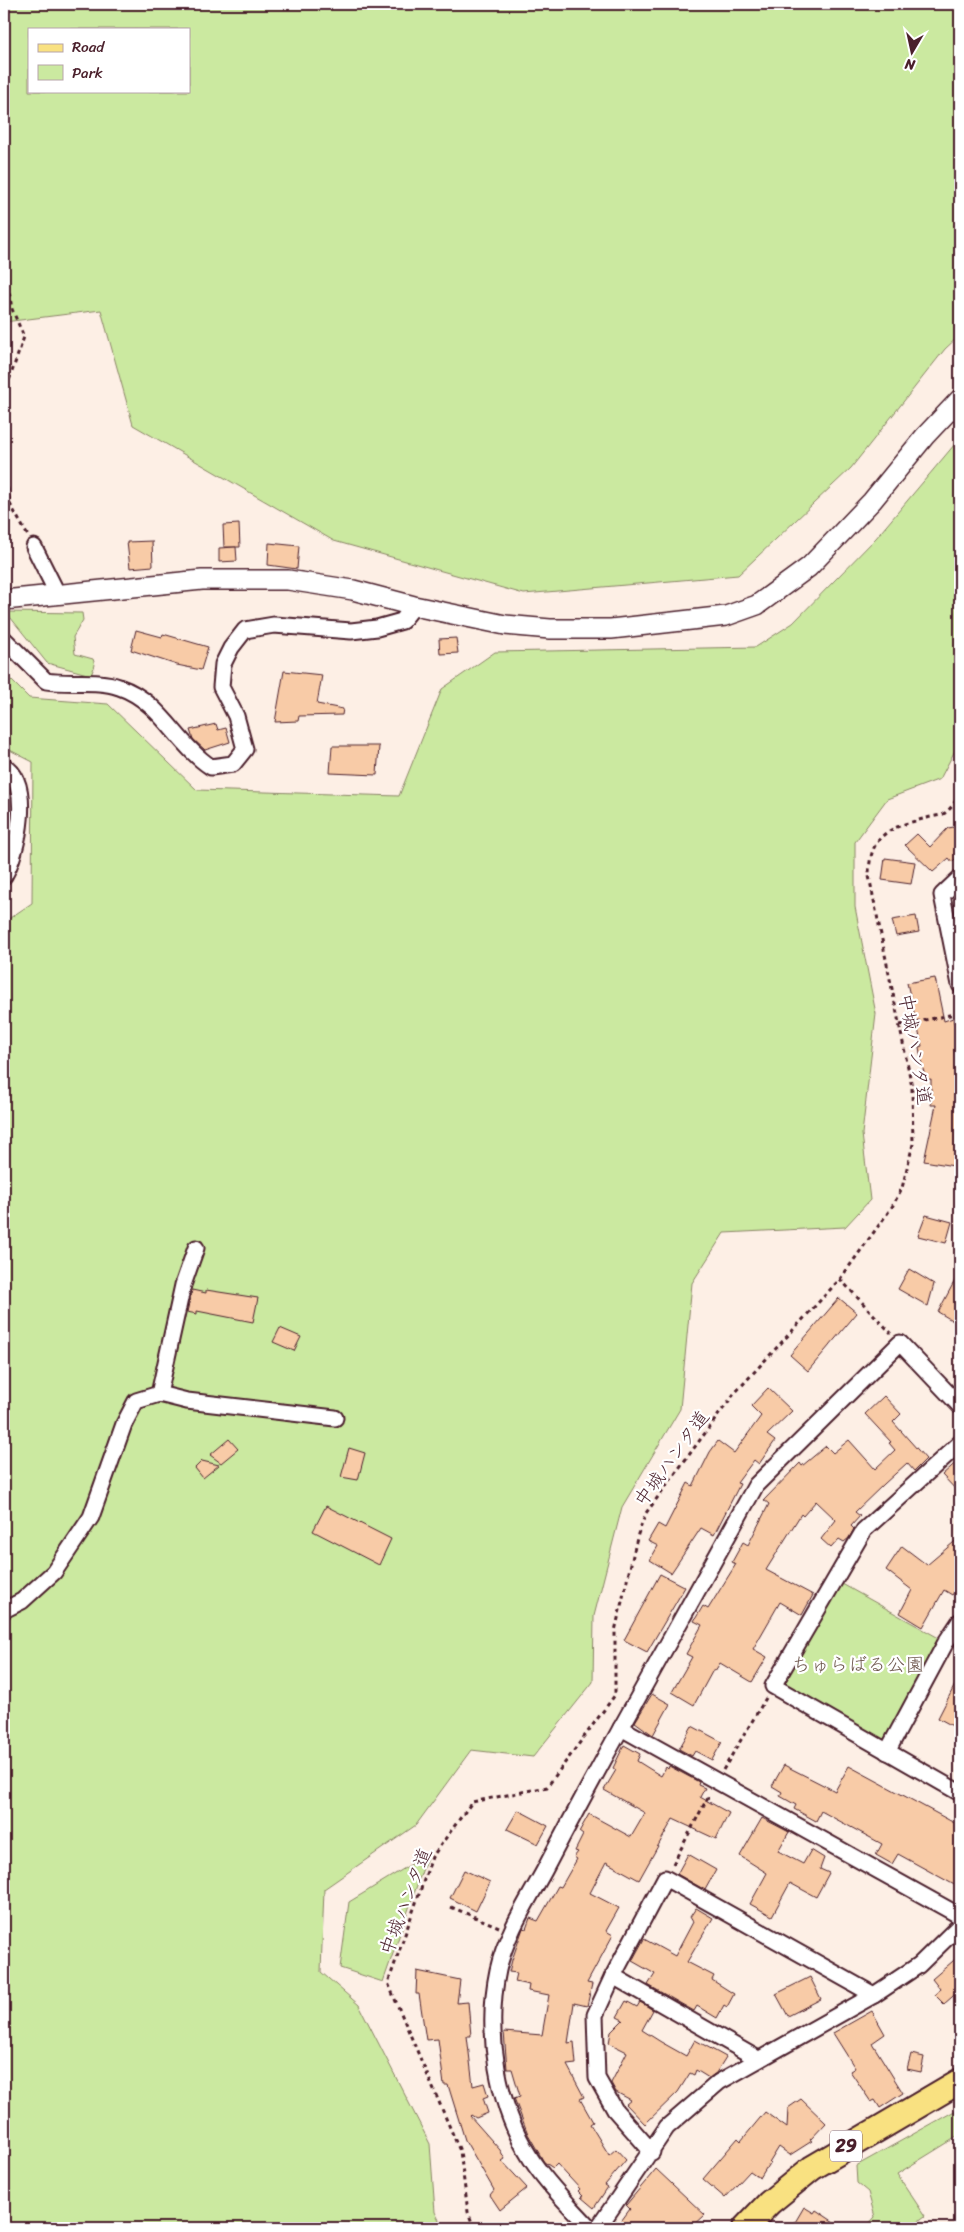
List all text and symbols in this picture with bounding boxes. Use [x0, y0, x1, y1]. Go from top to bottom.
legend [28, 28, 190, 92]
north arrow [886, 28, 936, 78]
text: Road [72, 34, 105, 60]
text: N [903, 51, 918, 78]
text: Park [72, 60, 103, 86]
street label: 中城ハンタ道 [889, 991, 942, 1108]
street label: 中城ハンタ道 [625, 1403, 718, 1514]
park label: ちゅらばる公園 [791, 1648, 925, 1681]
street label: 中城ハンタ道 [370, 1843, 441, 1960]
road number: 29 [830, 2130, 862, 2162]

